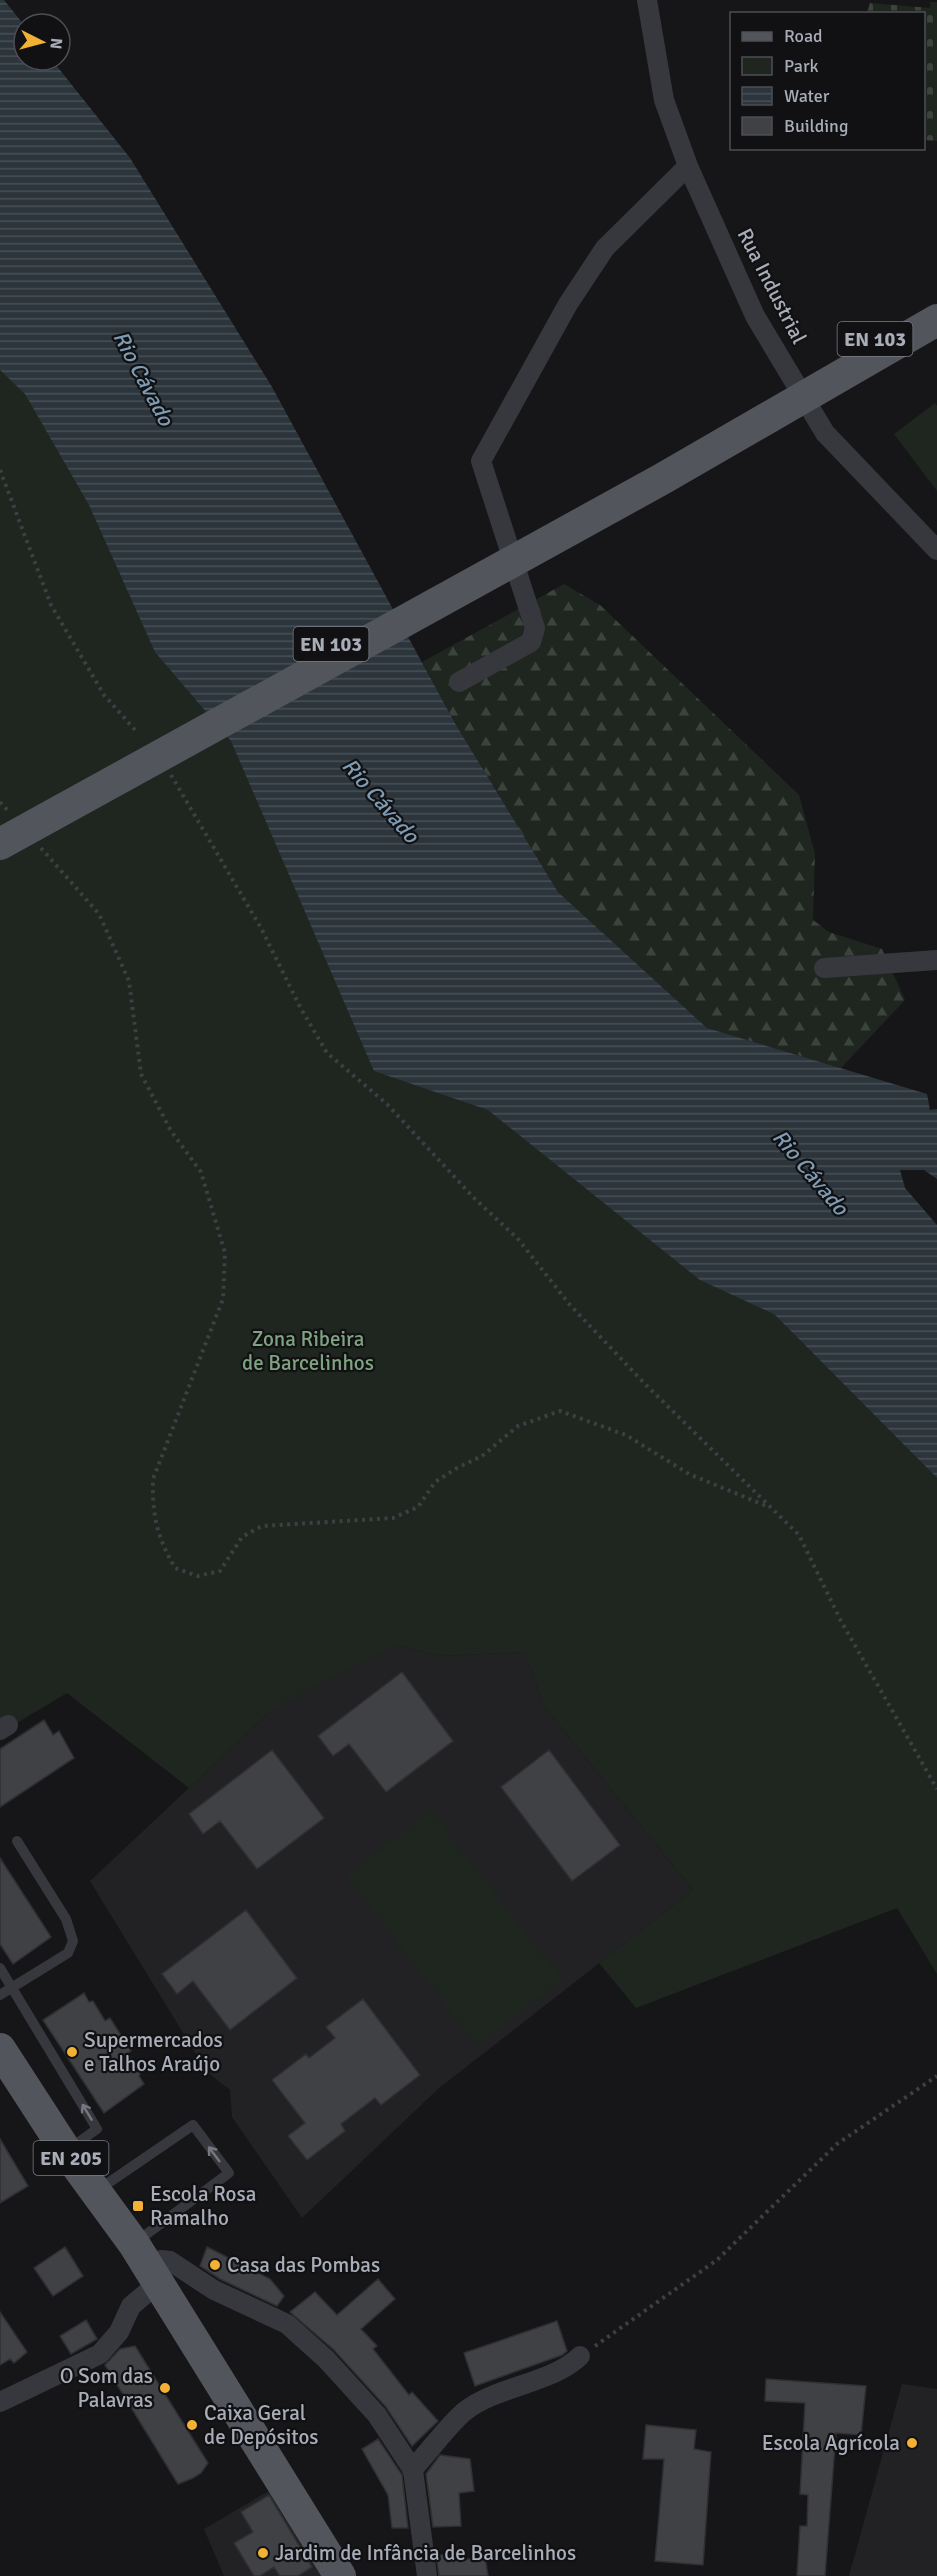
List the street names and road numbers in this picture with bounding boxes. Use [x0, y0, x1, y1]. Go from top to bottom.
street label: Rua Industrial [732, 224, 812, 348]
road number: EN 103 [838, 322, 912, 356]
road number: EN 103 [294, 627, 368, 661]
road number: EN 205 [34, 2141, 109, 2175]

